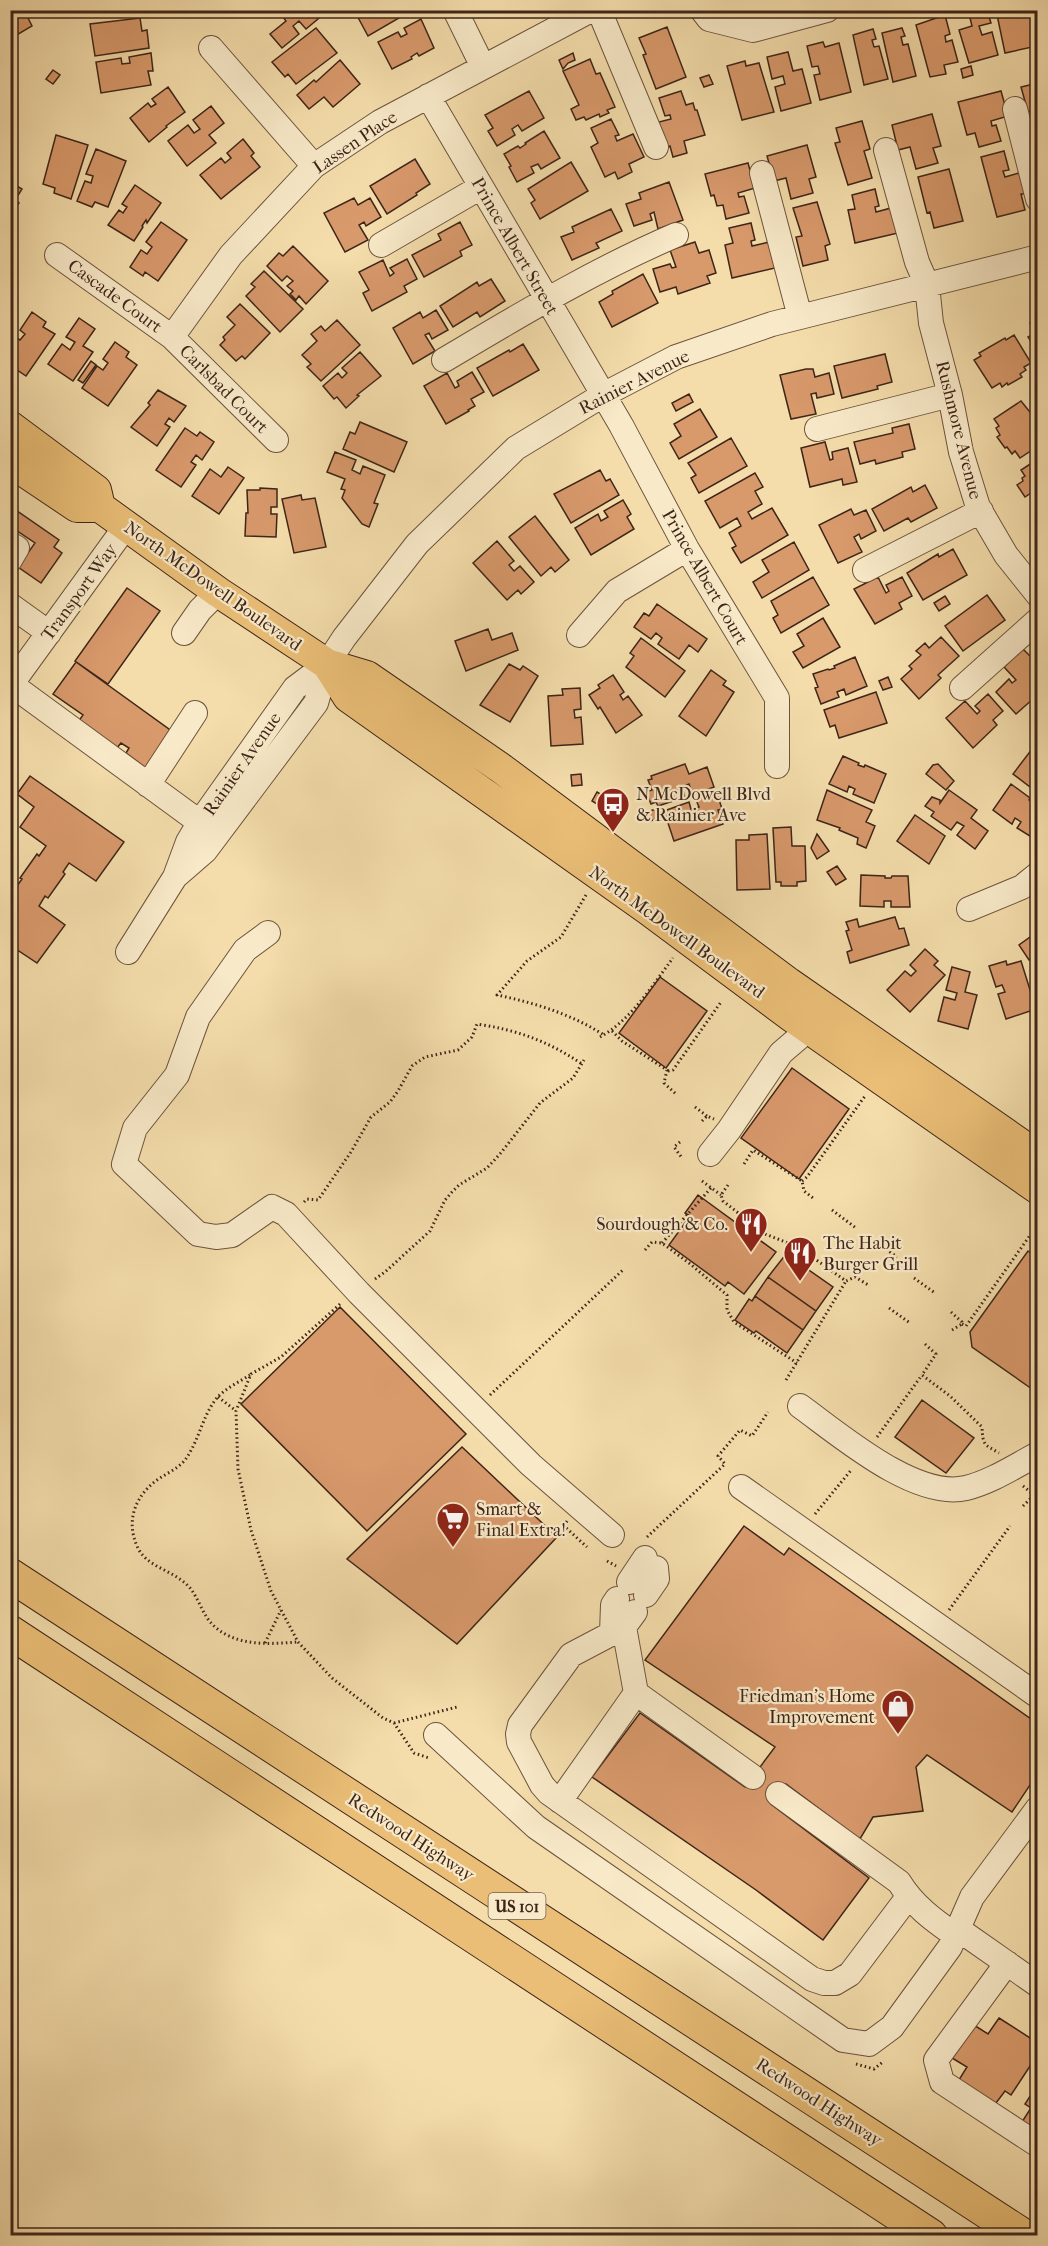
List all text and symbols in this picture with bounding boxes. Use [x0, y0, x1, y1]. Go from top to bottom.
street label: Lassen Place [309, 107, 401, 178]
street label: Prince Albert Street [467, 174, 563, 319]
street label: Cascade Court [63, 255, 166, 338]
street label: Carlsbad Court [175, 341, 273, 438]
street label: Rainier Avenue [575, 346, 693, 419]
street label: Rushmore Avenue [931, 359, 986, 502]
street label: Prince Albert Court [657, 506, 752, 649]
street label: North McDowell Boulevard [120, 517, 306, 656]
street label: Transport Way [37, 539, 122, 645]
street label: Rainier Avenue [199, 709, 286, 820]
place label: N McDowell Blvd & Rainier Ave [636, 784, 771, 826]
bus stop icon: N McDowell Blvd & Rainier Ave [595, 786, 631, 833]
street label: North McDowell Boulevard [585, 862, 769, 1003]
restaurant icon: Sourdough & Co. [733, 1206, 769, 1253]
place label: Sourdough & Co. [596, 1214, 728, 1235]
place label: The Habit Burger Grill [823, 1233, 918, 1275]
restaurant icon: The Habit Burger Grill [782, 1235, 818, 1282]
place label: Smart & Final Extra! [476, 1499, 566, 1541]
supermarket icon: Smart & Final Extra! [435, 1501, 471, 1548]
place label: Friedman's Home Improvement [739, 1686, 876, 1728]
shop icon: Friedman's Home Improvement [880, 1688, 916, 1735]
street label: Redwood Highway [344, 1789, 479, 1887]
road number: US 101 [488, 1893, 546, 1919]
street label: Redwood Highway [752, 2054, 887, 2152]

